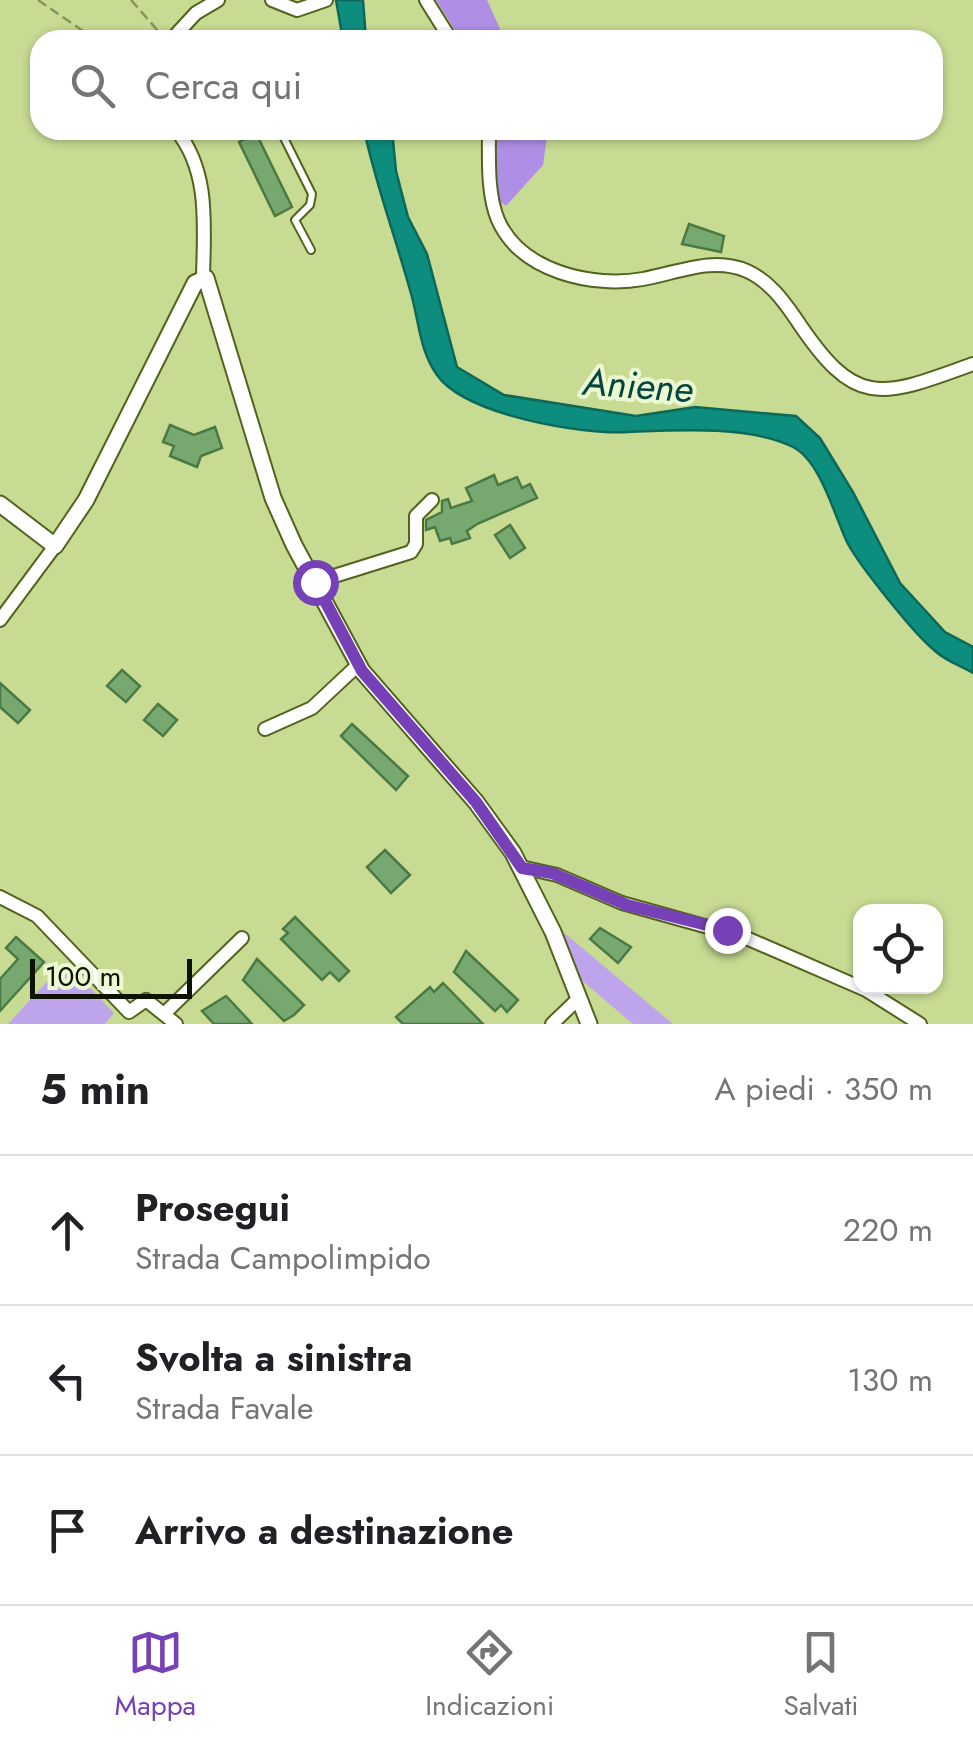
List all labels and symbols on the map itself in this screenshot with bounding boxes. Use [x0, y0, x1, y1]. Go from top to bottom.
water label: Aniene [580, 354, 695, 416]
route start [293, 560, 339, 606]
route end [705, 908, 751, 954]
scale bar [30, 954, 192, 998]

